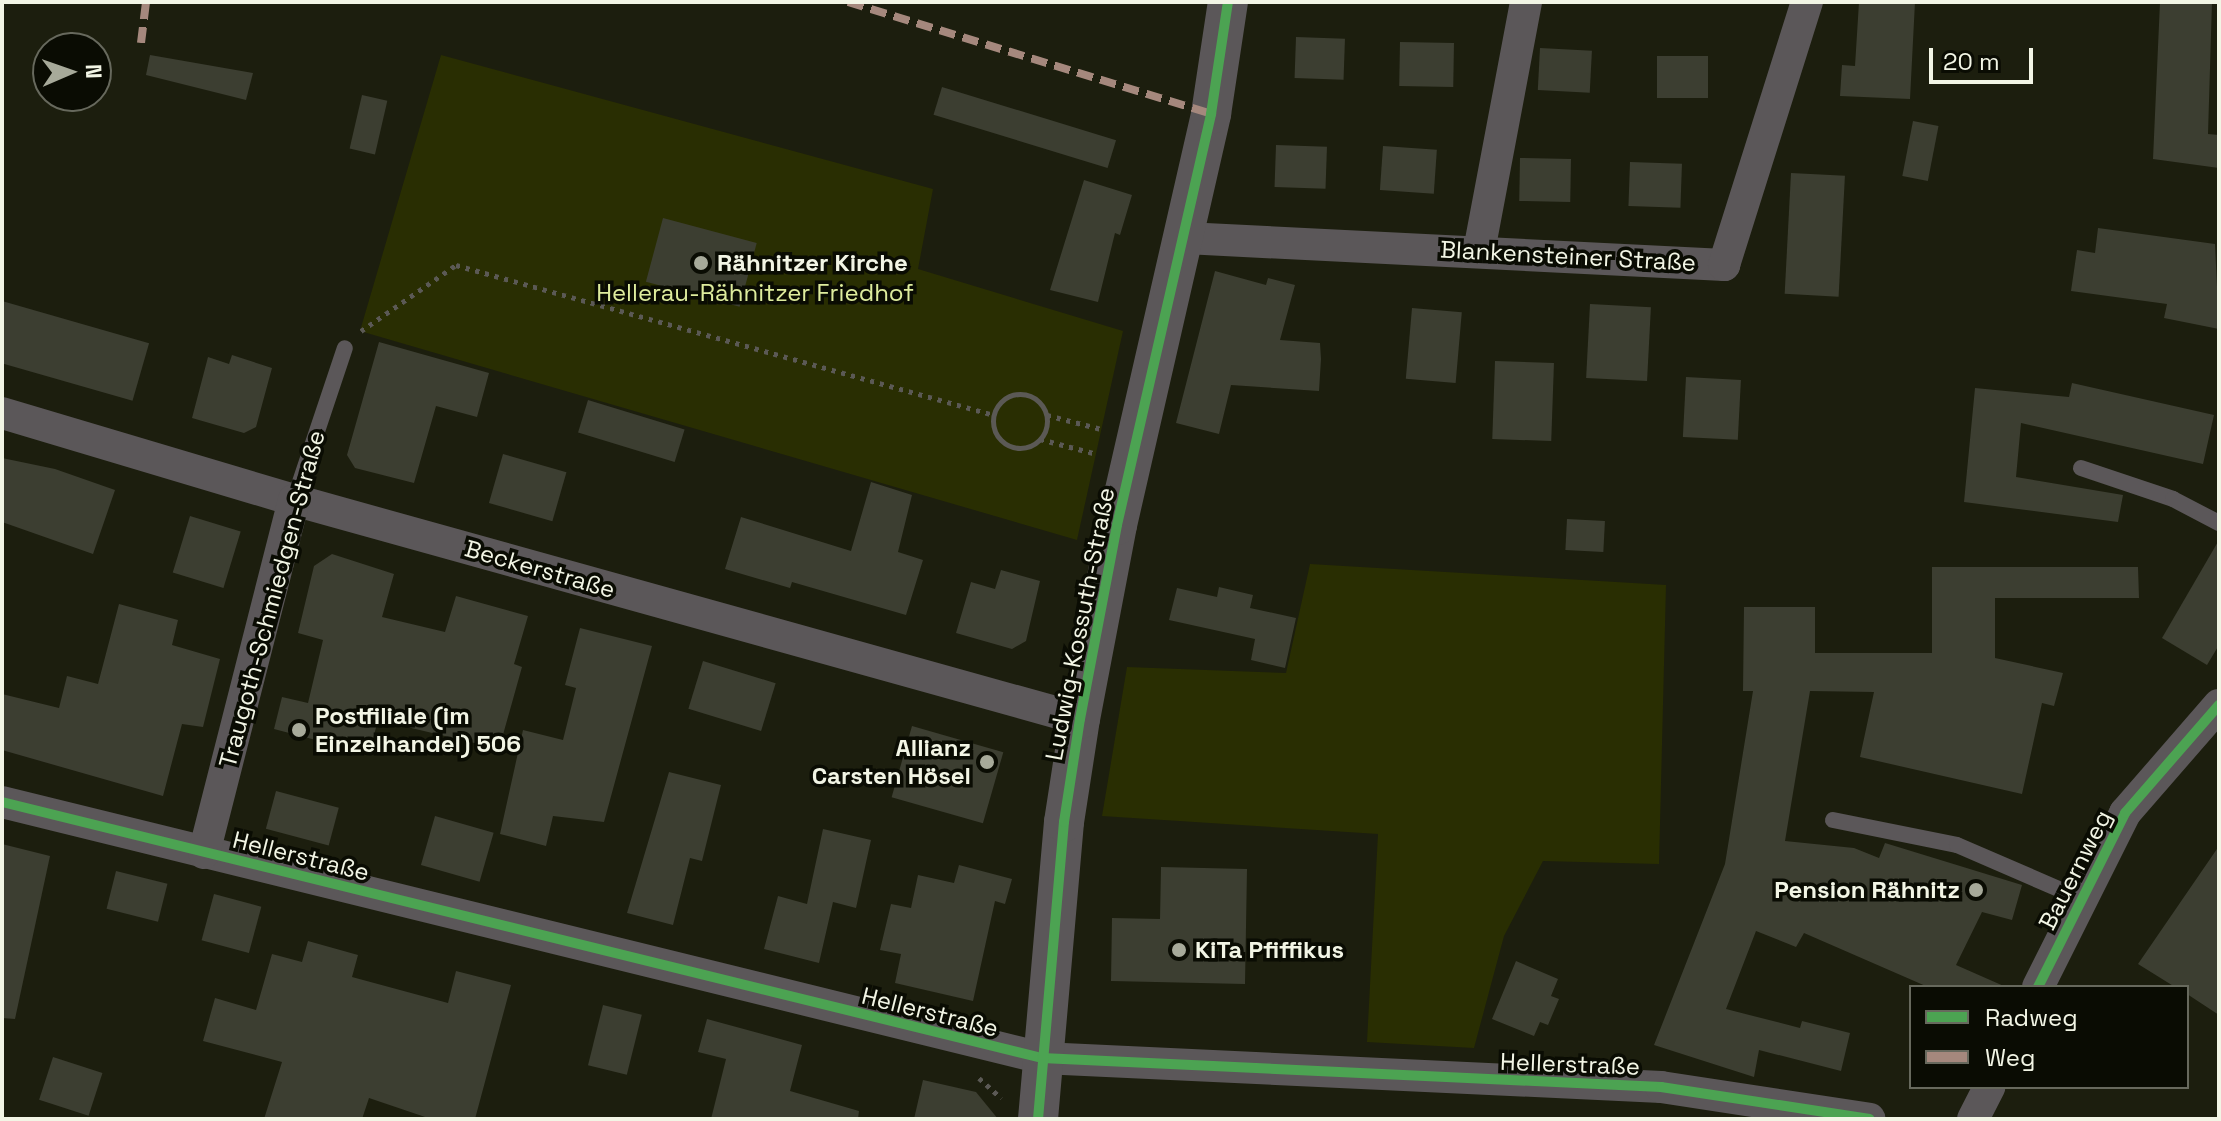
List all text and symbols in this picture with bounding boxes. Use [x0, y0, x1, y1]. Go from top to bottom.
north arrow [32, 32, 112, 112]
scale bar [1933, 32, 2037, 82]
text: 20 m [1943, 46, 2000, 77]
text: N [80, 63, 108, 79]
street label: Blankensteiner Straße [1439, 235, 1697, 277]
place label: Rähnitzer Kirche [717, 249, 908, 277]
marker: Rähnitzer Kirche [692, 254, 710, 272]
park label: Hellerau-Rähnitzer Friedhof [596, 279, 914, 307]
street label: Traugoth-Schmiedgen-Straße [213, 427, 331, 771]
street label: Ludwig-Kossuth-Straße [1039, 485, 1121, 763]
street label: Beckerstraße [462, 534, 618, 604]
place label: Postfiliale (im Einzelhandel) 506 [315, 702, 521, 758]
marker: Postfiliale (im Einzelhandel) 506 [290, 721, 308, 739]
place label: Allianz Carsten Hösel [812, 734, 971, 790]
marker: Allianz Carsten Hösel [978, 753, 996, 771]
street label: Bauernweg [2033, 805, 2117, 935]
street label: Hellerstraße [230, 825, 372, 887]
place label: Pension Rähnitz [1774, 876, 1960, 904]
marker: Pension Rähnitz [1967, 881, 1985, 899]
place label: KiTa Pfiffikus [1195, 936, 1344, 964]
marker: KiTa Pfiffikus [1170, 941, 1188, 959]
street label: Hellerstraße [859, 981, 1001, 1043]
legend [1909, 985, 2189, 1089]
text: Radweg [1985, 1002, 2078, 1033]
text: Weg [1985, 1042, 2035, 1073]
street label: Hellerstraße [1500, 1047, 1640, 1081]

